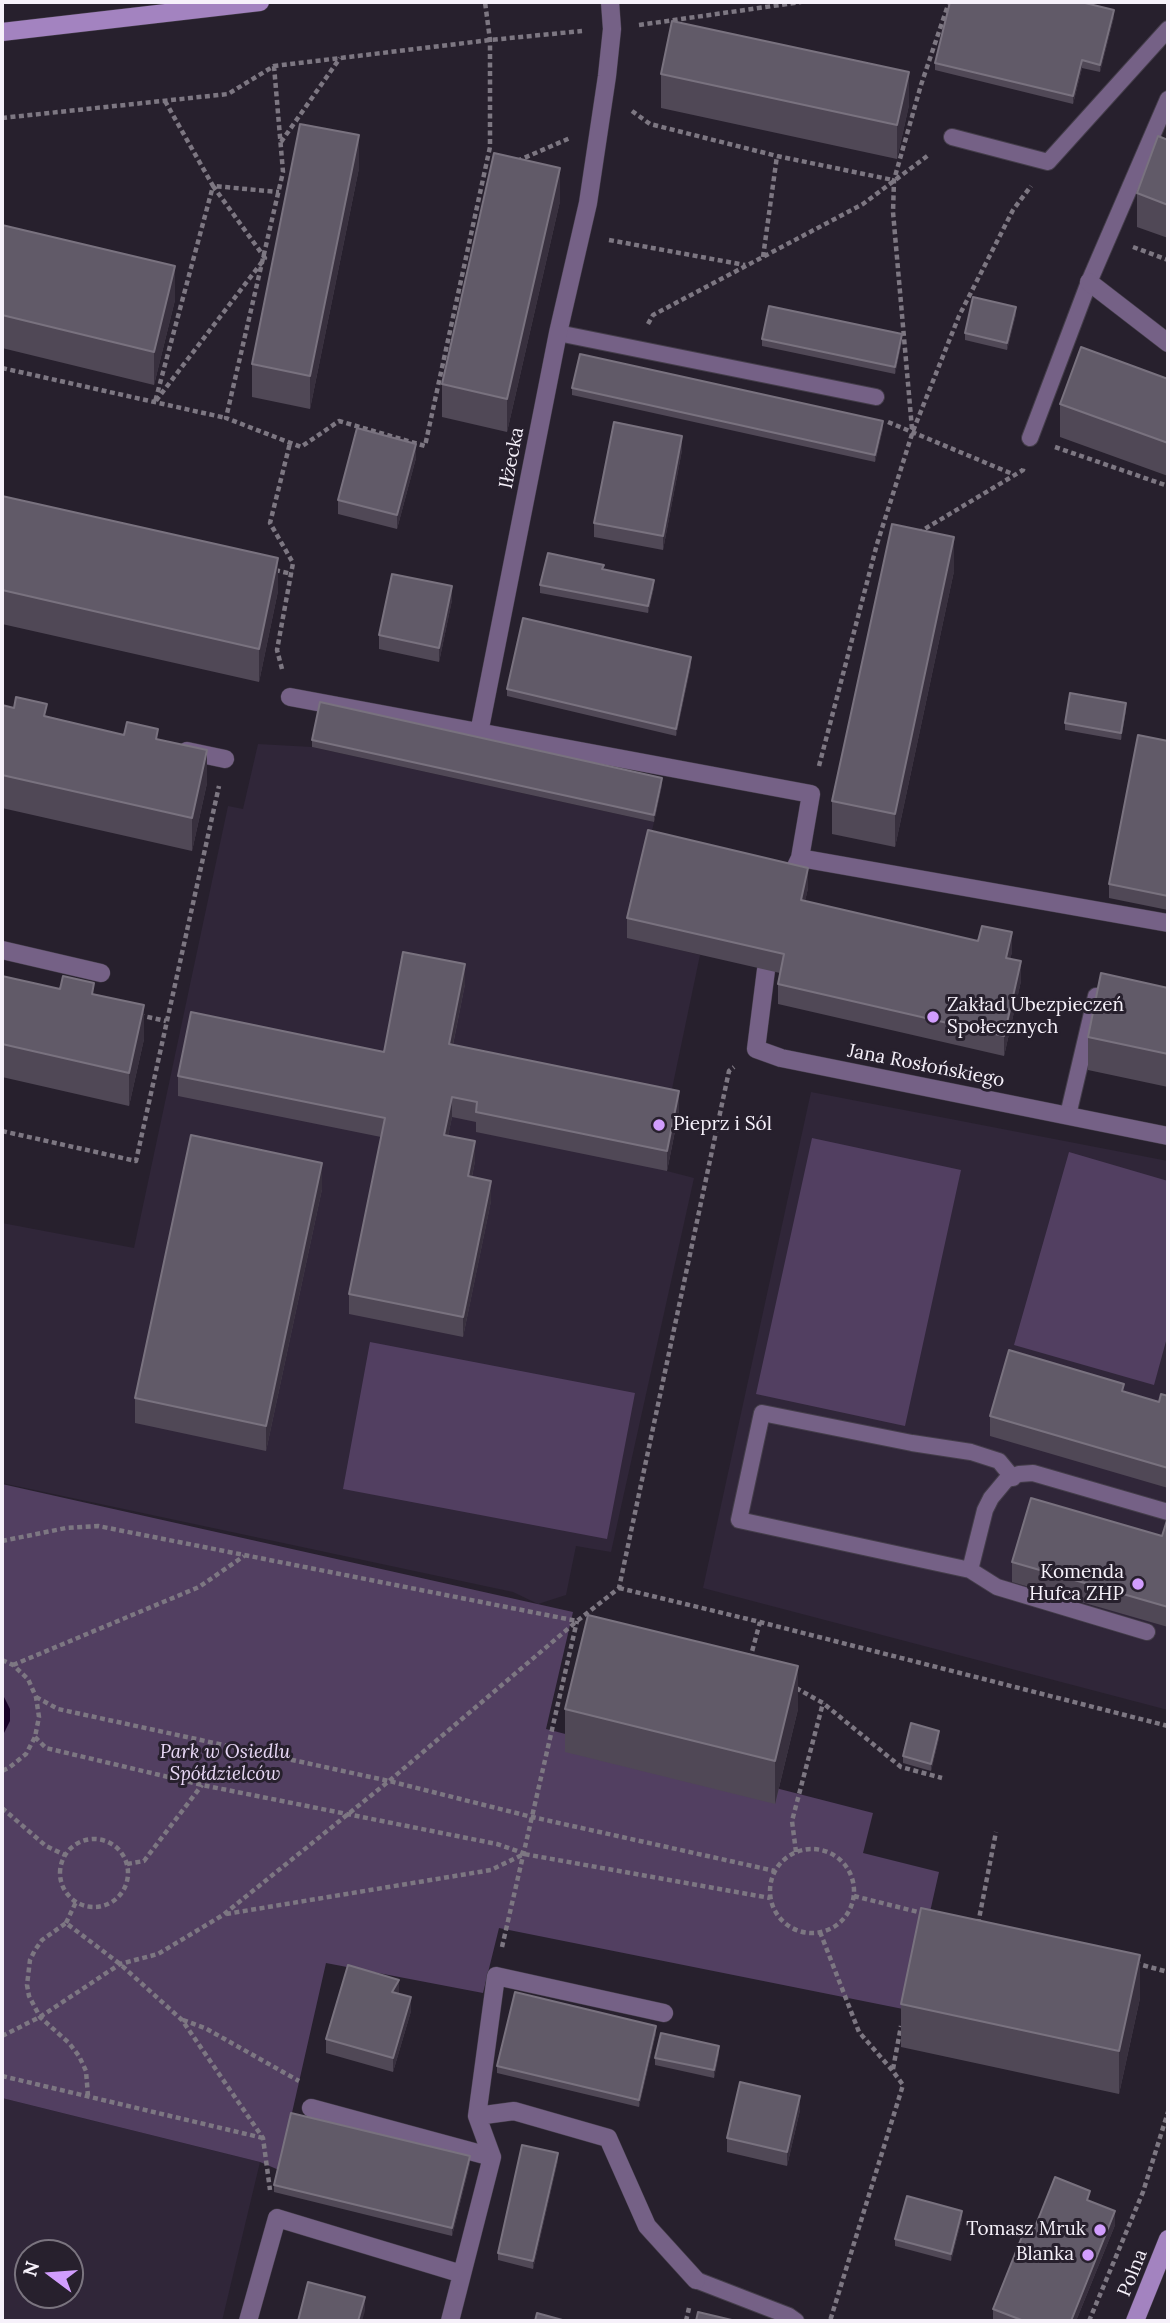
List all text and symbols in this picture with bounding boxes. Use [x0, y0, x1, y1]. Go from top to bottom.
street label: Iłżecka [495, 425, 529, 491]
place label: Zakład Ubezpieczeń Społecznych [947, 995, 1124, 1039]
marker: Zakład Ubezpieczeń Społecznych [925, 1009, 941, 1025]
street label: Jana Rosłońskiego [846, 1040, 1006, 1092]
place label: Pieprz i Sól [673, 1114, 772, 1136]
marker: Pieprz i Sól [651, 1117, 667, 1133]
place label: Komenda Hufca ZHP [1029, 1562, 1124, 1606]
marker: Komenda Hufca ZHP [1130, 1576, 1146, 1592]
park label: Park w Osiedlu Spółdzielców [160, 1742, 290, 1786]
place label: Tomasz Mruk [966, 2219, 1086, 2241]
marker: Tomasz Mruk [1092, 2222, 1108, 2238]
north arrow [14, 2239, 84, 2309]
place label: Blanka [1016, 2244, 1074, 2266]
street label: Polna [1113, 2246, 1153, 2300]
marker: Blanka [1080, 2247, 1096, 2263]
text: N [17, 2258, 44, 2279]

